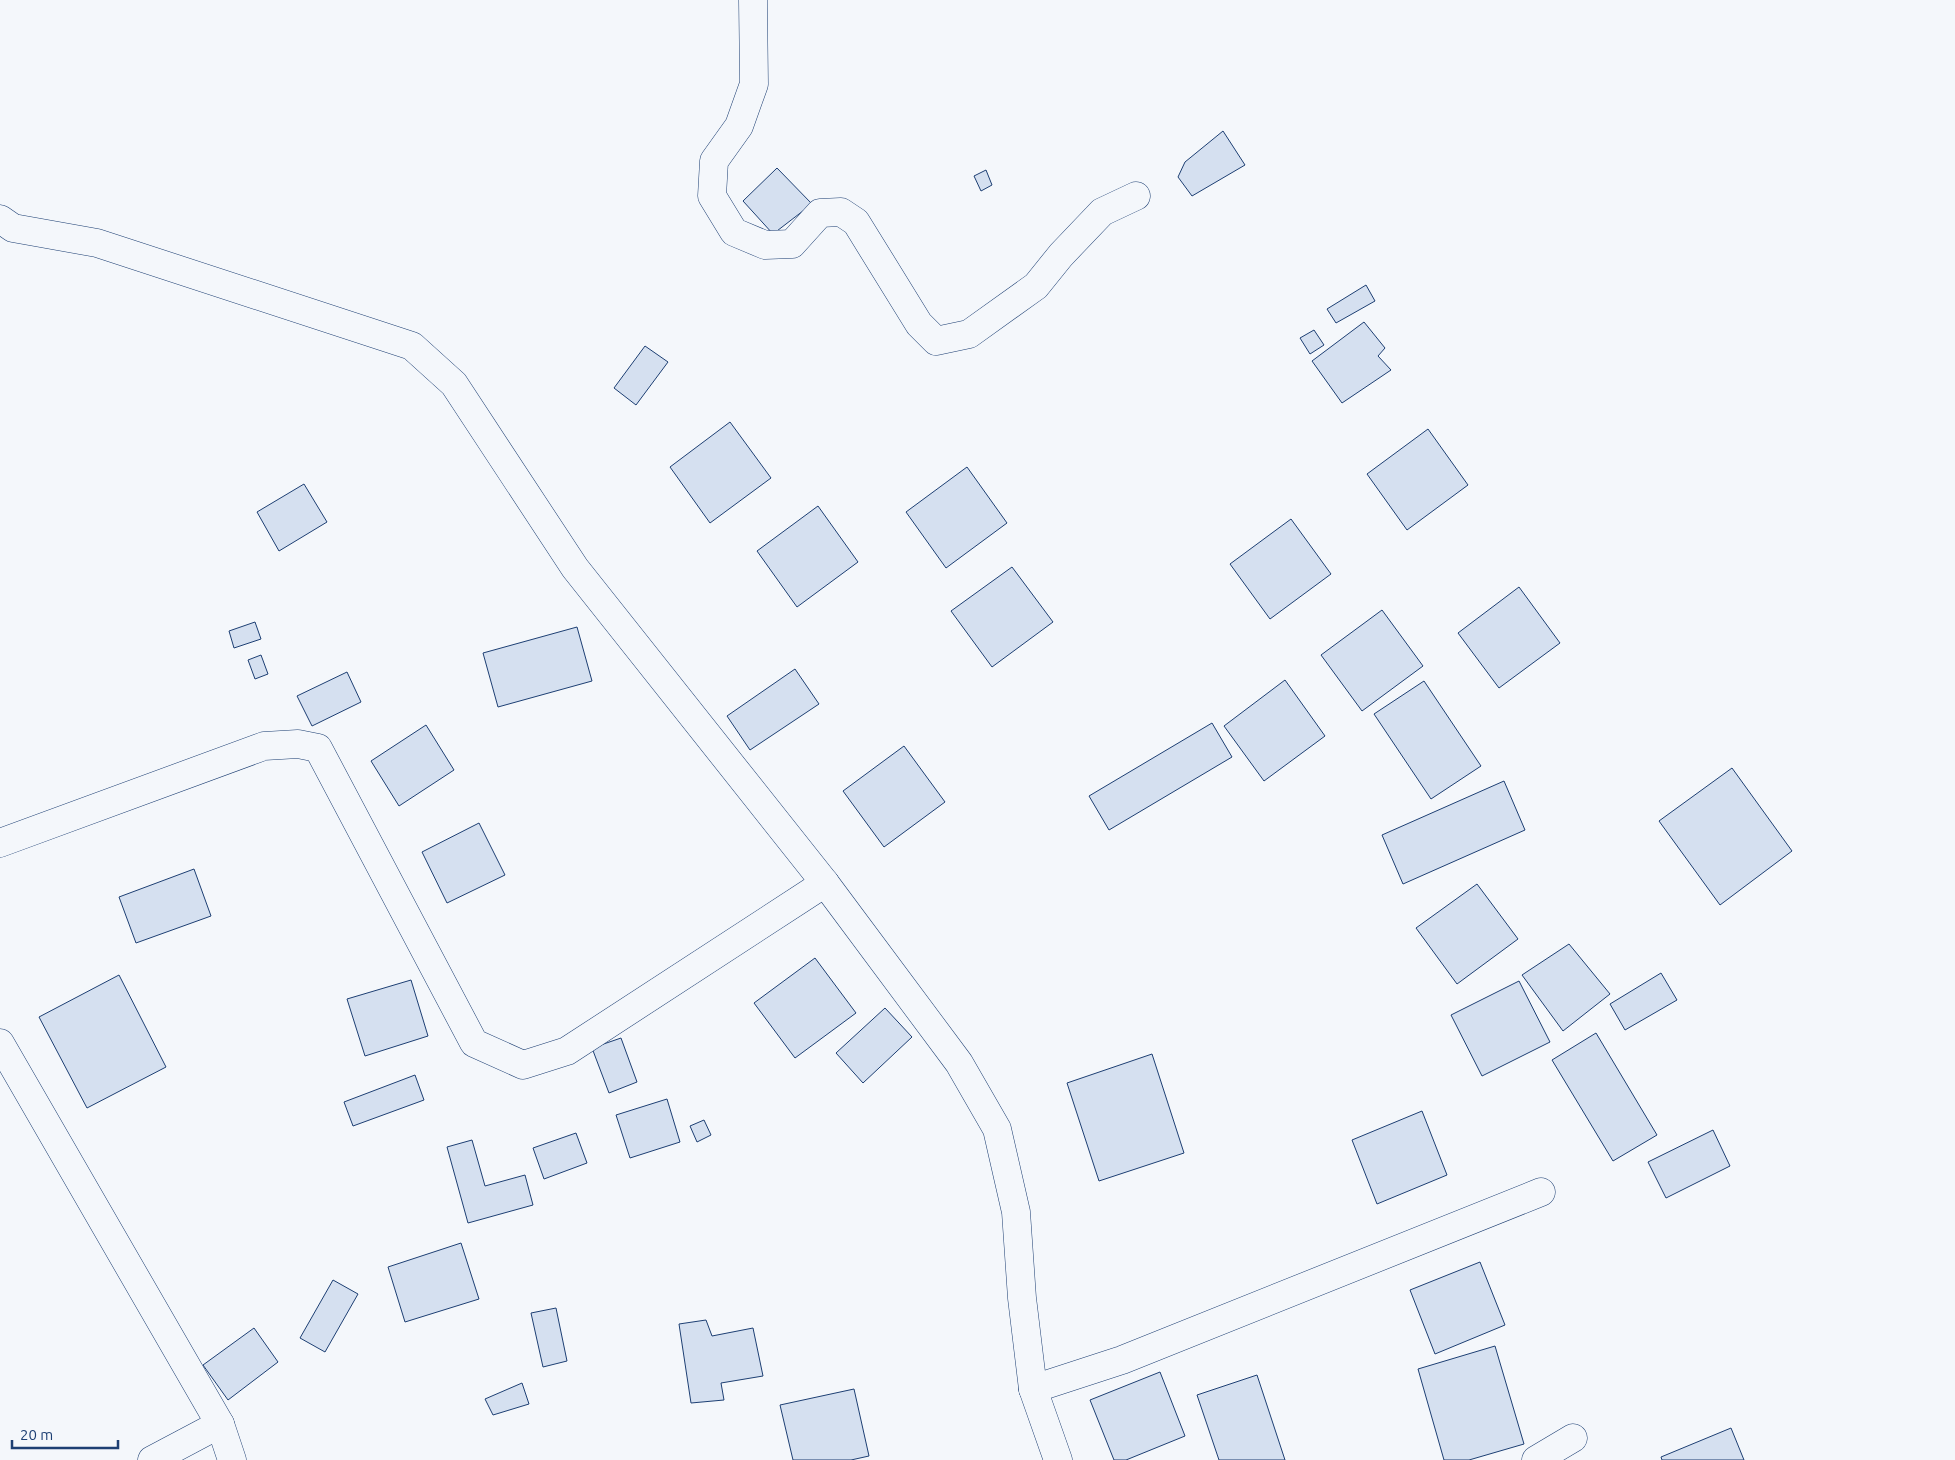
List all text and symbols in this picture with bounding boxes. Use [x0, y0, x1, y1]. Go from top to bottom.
scale bar [12, 1418, 119, 1450]
text: 20 m [20, 1426, 53, 1443]

